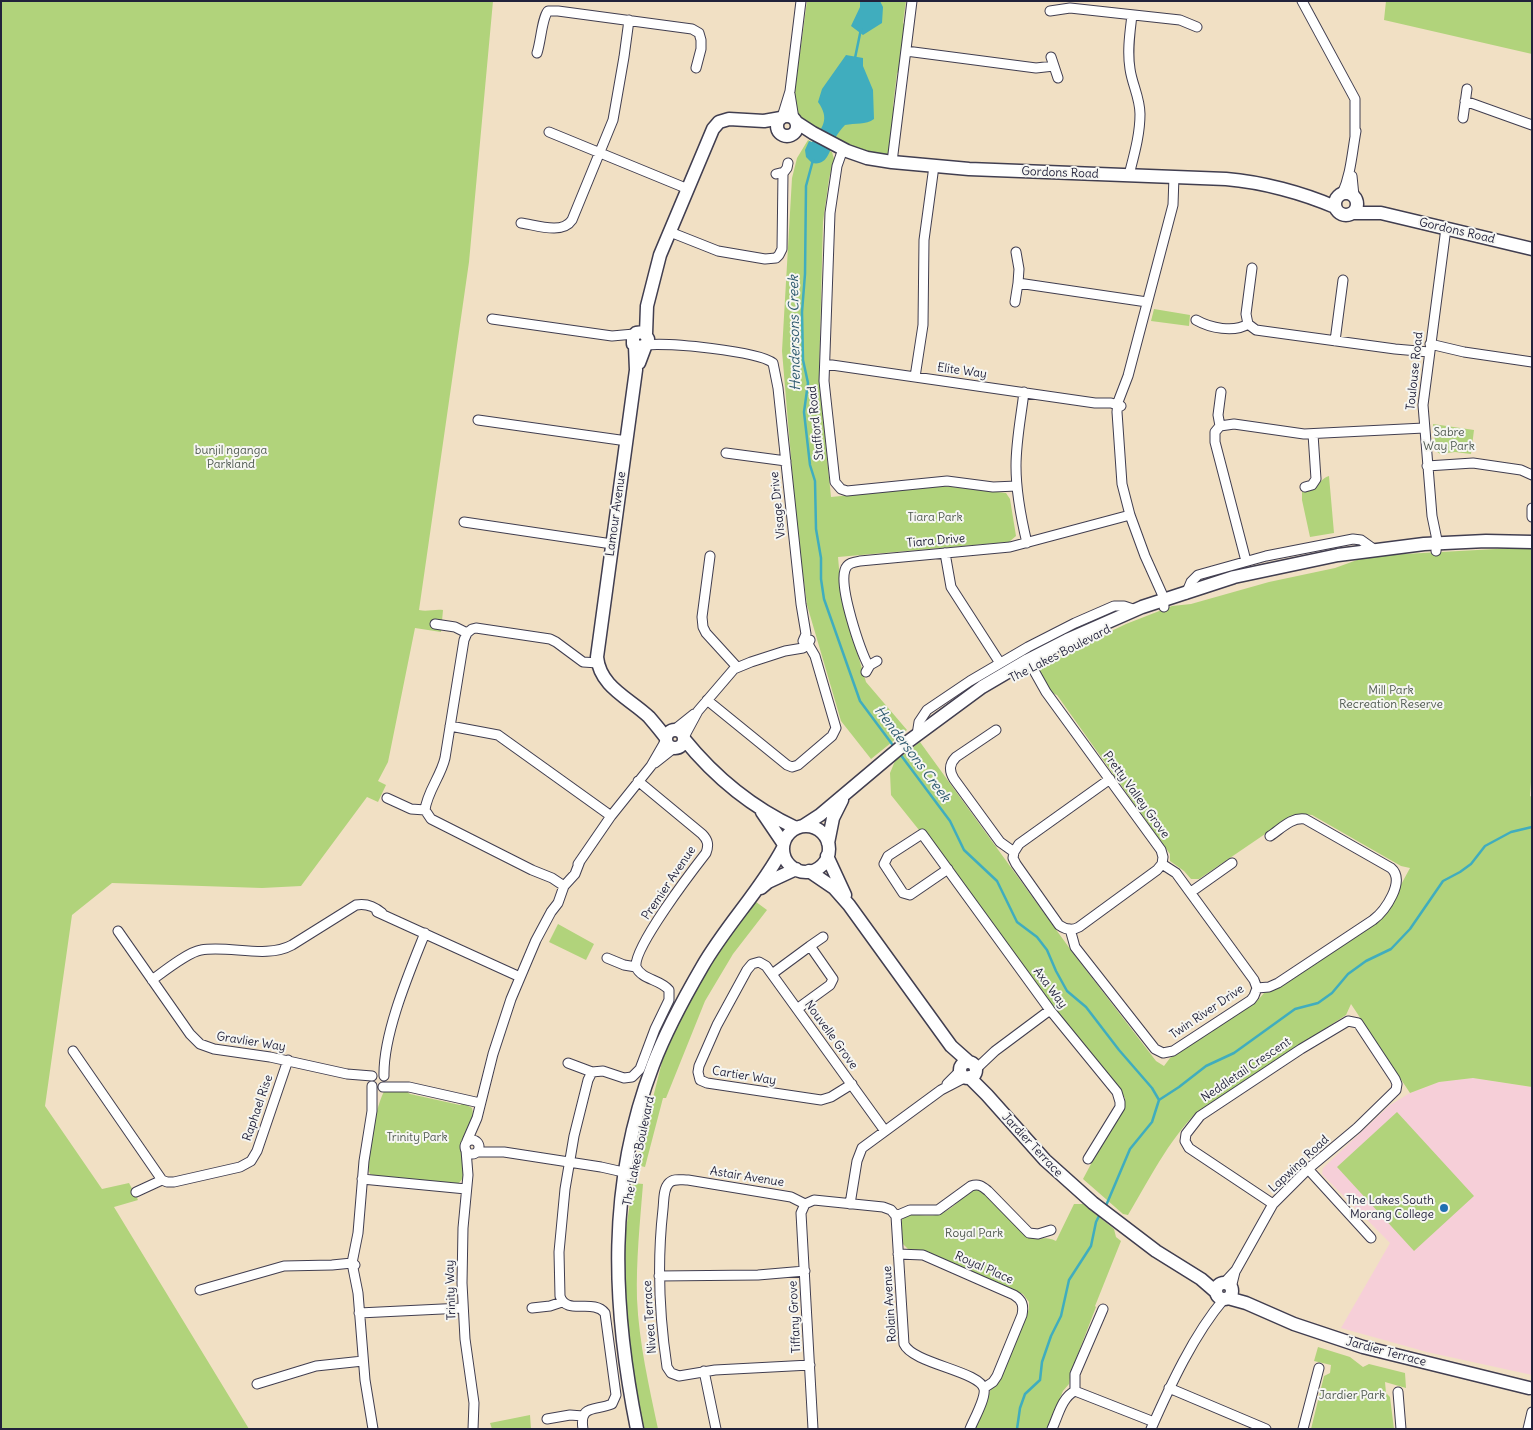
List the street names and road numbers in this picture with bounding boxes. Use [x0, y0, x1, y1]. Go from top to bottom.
street label: Gordons Road [1021, 164, 1099, 182]
street label: Gordons Road [1418, 215, 1496, 247]
street label: Toulouse Road [1404, 331, 1426, 411]
street label: Elite Way [936, 360, 988, 382]
street label: Stafford Road [805, 385, 827, 461]
street label: Lamour Avenue [603, 471, 629, 557]
street label: Visage Drive [767, 471, 789, 539]
street label: Tiara Drive [906, 531, 966, 551]
street label: The Lakes Boulevard [1007, 622, 1113, 686]
street label: Pretty Valley Grove [1100, 749, 1172, 841]
street label: Premier Avenue [639, 843, 699, 923]
street label: Axa Way [1030, 965, 1070, 1011]
street label: Twin River Drive [1167, 982, 1247, 1042]
street label: Nouvelle Grove [801, 998, 861, 1072]
street label: Gravlier Way [215, 1029, 287, 1055]
street label: Neddletail Crescent [1199, 1035, 1293, 1105]
street label: Cartier Way [711, 1064, 777, 1088]
street label: Raphael Rise [240, 1073, 276, 1143]
street label: The Lakes Boulevard [620, 1095, 658, 1207]
street label: Jardier Terrace [999, 1110, 1065, 1180]
street label: Lapwing Road [1266, 1133, 1332, 1195]
street label: Astair Avenue [709, 1164, 785, 1190]
street label: Royal Place [953, 1249, 1015, 1287]
street label: Trinity Way [443, 1260, 459, 1320]
street label: Rolain Avenue [880, 1265, 900, 1343]
street label: Nivea Terrace [640, 1280, 660, 1354]
street label: Tiffany Grove [786, 1280, 804, 1354]
street label: Jardier Terrace [1344, 1334, 1428, 1370]

